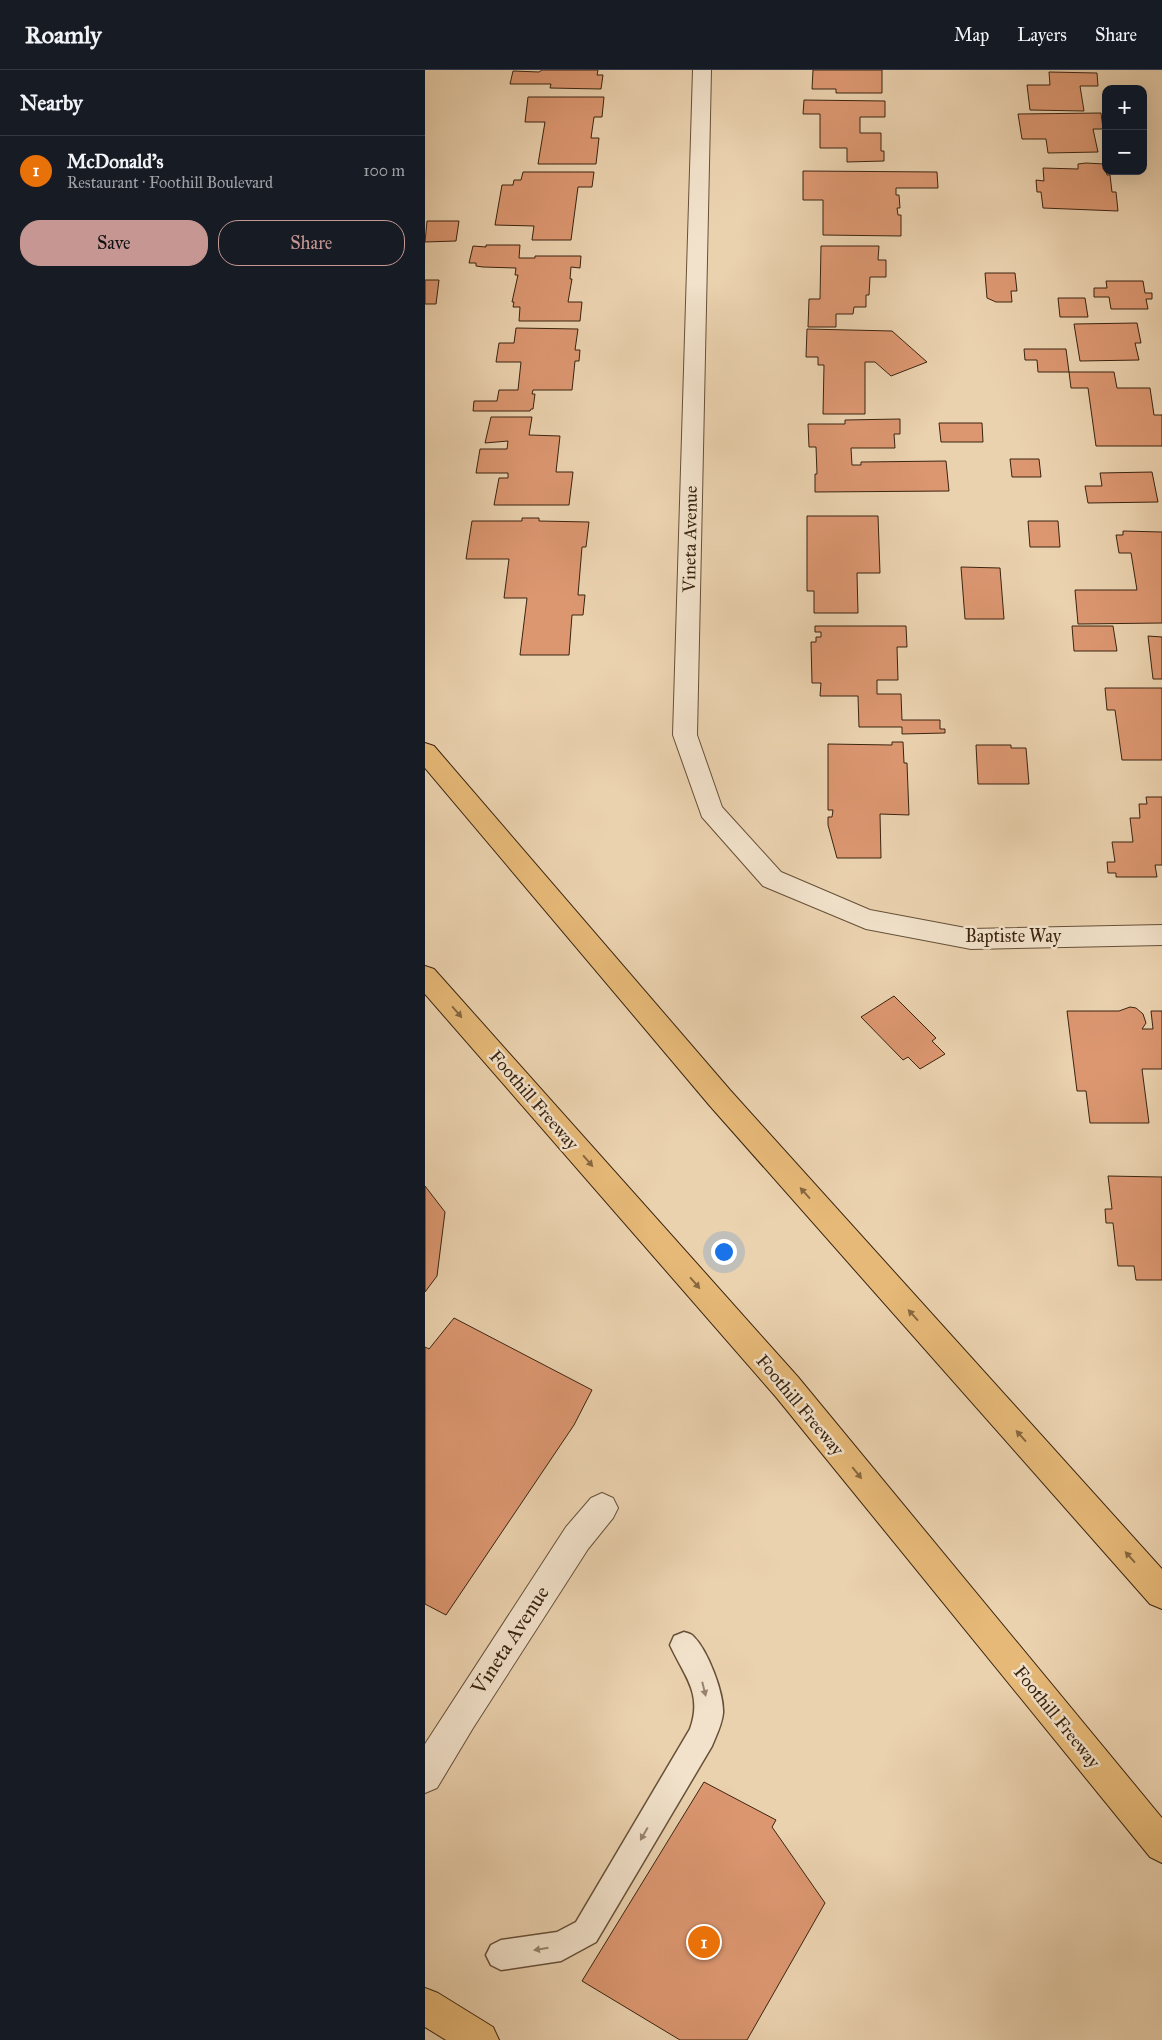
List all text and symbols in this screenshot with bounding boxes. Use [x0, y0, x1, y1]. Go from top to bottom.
text: Roamly [25, 20, 102, 50]
text: Map [954, 24, 989, 46]
text: Layers [1017, 24, 1067, 46]
text: Share [1095, 24, 1137, 46]
map controls [1102, 85, 1147, 175]
button: + [1102, 85, 1147, 130]
text: Nearby [20, 90, 83, 116]
button: − [1102, 130, 1147, 175]
text: McDonald's [67, 150, 163, 173]
text: 1 [33, 161, 39, 180]
text: 100 m [363, 161, 405, 180]
text: Restaurant · Foothill Boulevard [67, 173, 273, 192]
button: Save [20, 220, 208, 266]
button: Share [218, 220, 405, 266]
street label: Vineta Avenue [678, 486, 702, 593]
street label: Baptiste Way [965, 925, 1062, 947]
one-way arrow [451, 1006, 463, 1018]
street label: Foothill Freeway [485, 1046, 584, 1155]
one-way arrow [582, 1154, 593, 1167]
one-way arrow [799, 1188, 811, 1200]
your location [711, 1239, 737, 1265]
one-way arrow [689, 1276, 701, 1288]
one-way arrow [907, 1309, 919, 1321]
street label: Foothill Freeway [751, 1350, 849, 1460]
one-way arrow [1016, 1429, 1027, 1442]
one-way arrow [852, 1466, 863, 1479]
one-way arrow [1124, 1551, 1135, 1564]
street label: Vineta Avenue [465, 1581, 555, 1700]
street label: Foothill Freeway [1009, 1661, 1105, 1773]
one-way arrow [700, 1681, 708, 1696]
one-way arrow [639, 1827, 648, 1841]
pin: 1 [688, 1923, 720, 1961]
one-way arrow [533, 1945, 549, 1953]

